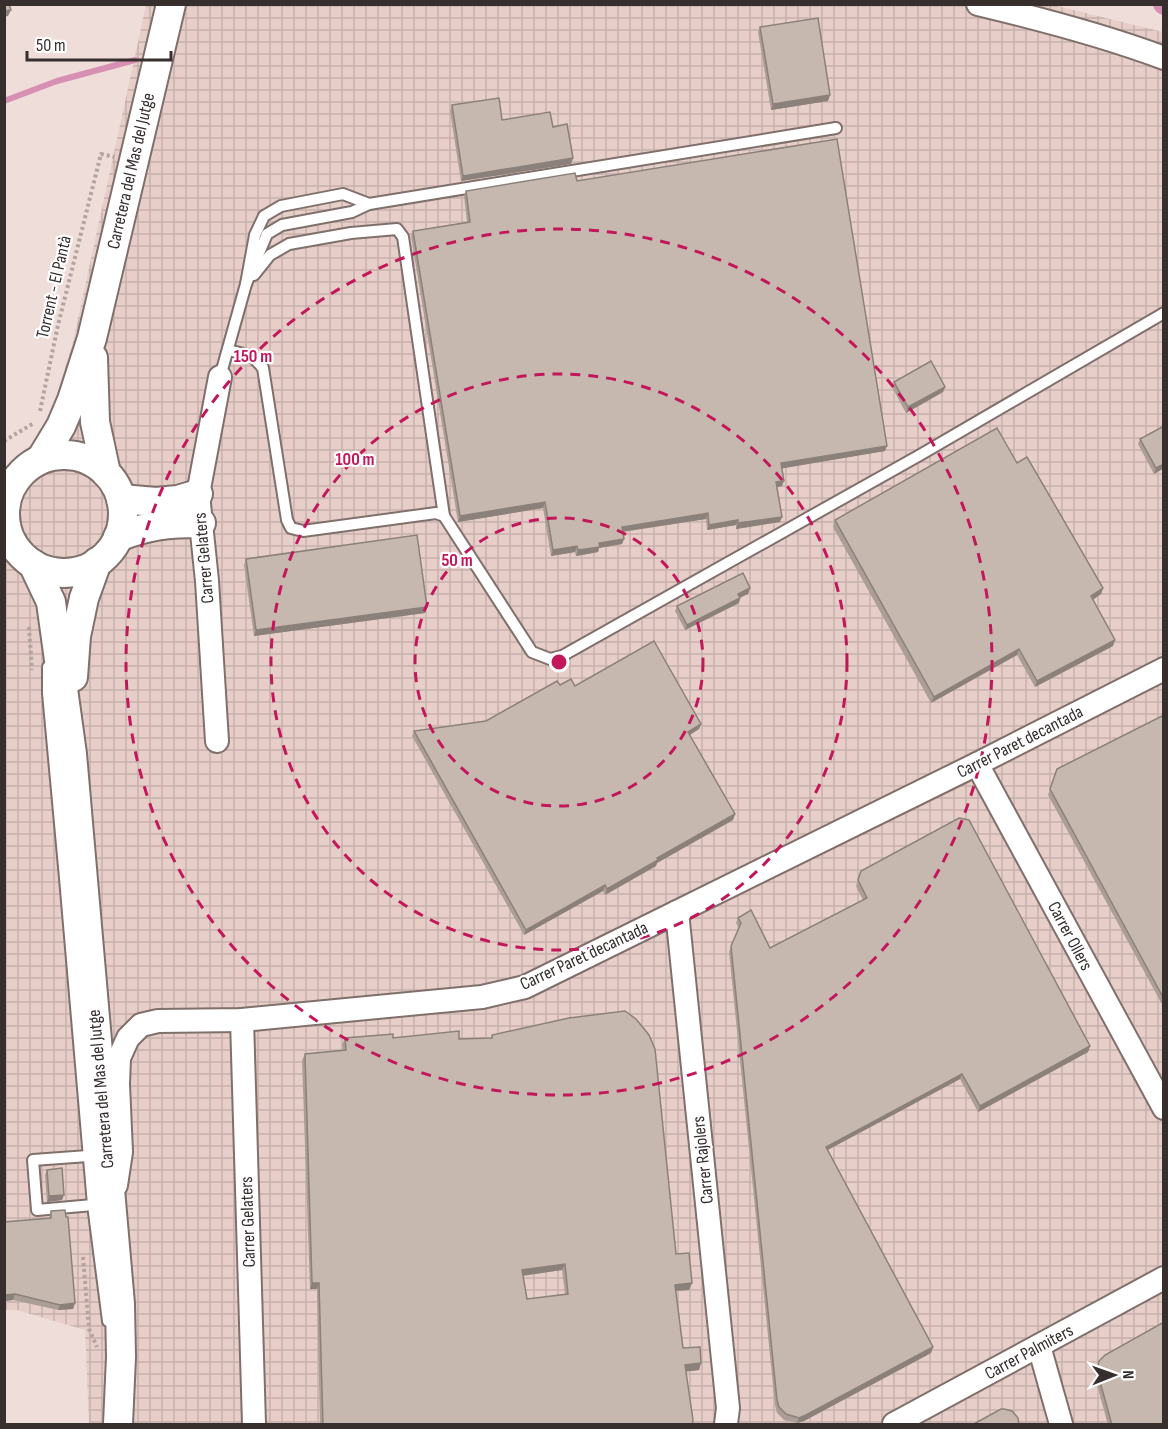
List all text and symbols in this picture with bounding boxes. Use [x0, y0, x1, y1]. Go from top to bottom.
scale bar [27, 24, 171, 62]
text: 50 m [36, 35, 66, 56]
street label: Carretera del Mas del Jutge [103, 91, 159, 251]
street label: Torrent - El Pantà [32, 234, 76, 340]
text: 150 m [234, 346, 272, 367]
text: 100 m [336, 449, 375, 470]
street label: Carrer Gelaters [190, 512, 218, 604]
text: 50 m [441, 550, 473, 571]
centre of rings [549, 652, 569, 672]
street label: Carrer Paret decantada [953, 701, 1087, 783]
street label: Carrer Ollers [1043, 898, 1097, 974]
street label: Carrer Paret decantada [517, 917, 651, 995]
street label: Carretera del Mas del Jutge [84, 1009, 118, 1169]
street label: Carrer Rajolers [688, 1115, 718, 1205]
street label: Carrer Gelaters [236, 1176, 260, 1268]
street label: Carrer Palmiters [981, 1320, 1077, 1384]
north arrow [1084, 1345, 1144, 1405]
text: N [1118, 1370, 1137, 1379]

